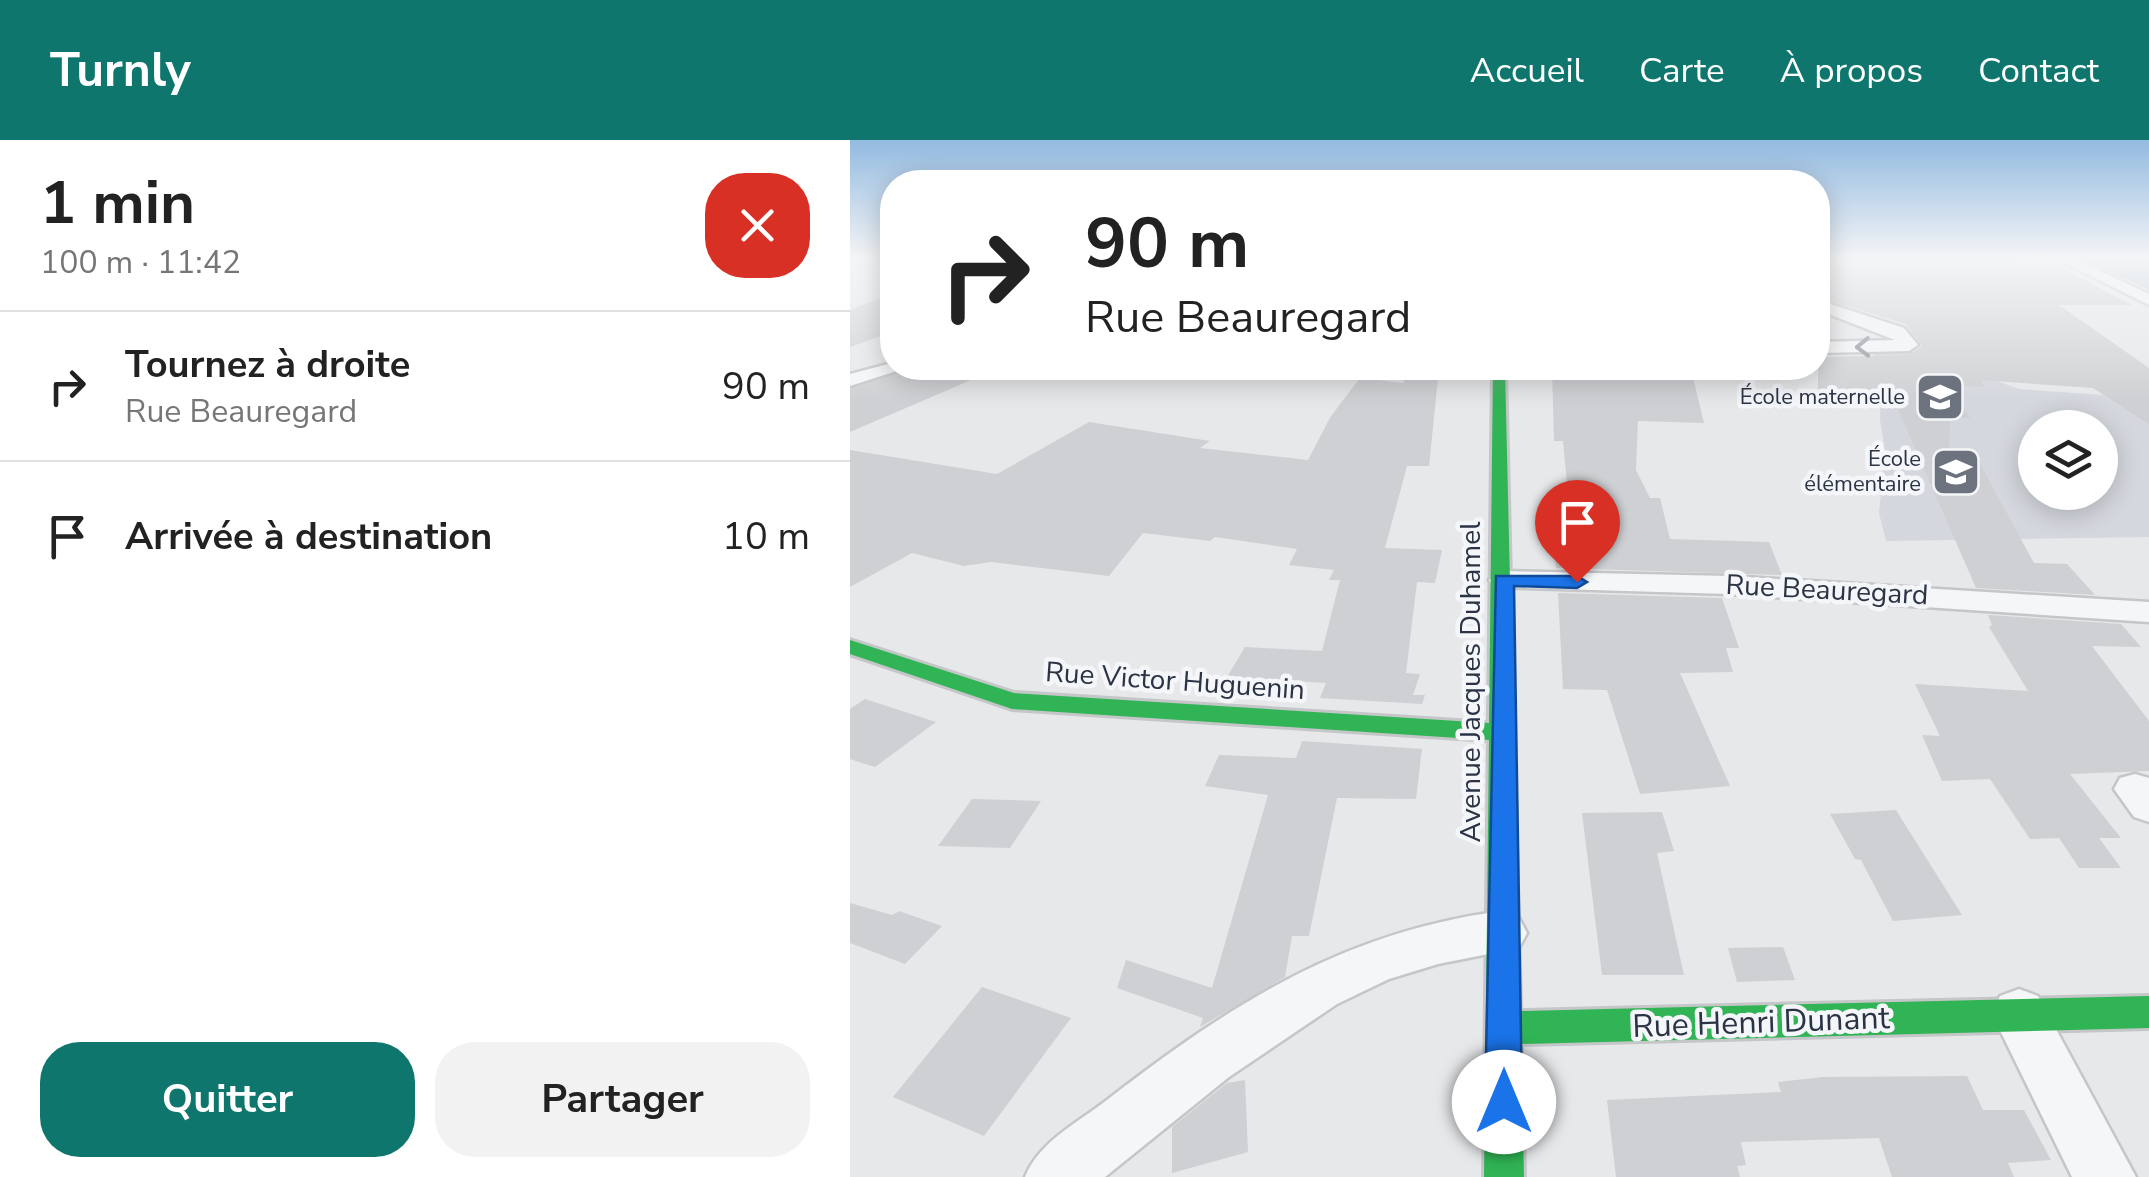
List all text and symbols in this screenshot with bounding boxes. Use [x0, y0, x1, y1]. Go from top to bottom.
text: Turnly [50, 37, 191, 103]
text: Accueil [1470, 47, 1584, 94]
text: Carte [1639, 47, 1725, 94]
text: À propos [1780, 47, 1923, 94]
text: Contact [1978, 47, 2099, 94]
text: 1 min [40, 162, 195, 244]
button: close [705, 173, 810, 278]
text: 90 m [1085, 196, 1249, 292]
icon: right [920, 210, 1050, 340]
text: 100 m · 11:42 [40, 241, 241, 284]
text: Rue Beauregard [1085, 287, 1411, 348]
one-way arrow [1855, 337, 1871, 358]
text: Tournez à droite [125, 339, 410, 390]
icon: right [40, 359, 95, 414]
text: 90 m [722, 361, 810, 412]
school or university icon: École maternelle [1914, 371, 1966, 423]
place label: École maternelle [1740, 382, 1905, 412]
text: Rue Beauregard [125, 390, 357, 433]
map controls [2018, 410, 2118, 510]
button: layers [2018, 410, 2118, 510]
place label: École élémentaire [1804, 444, 1921, 499]
school or university icon: École élémentaire [1930, 446, 1982, 498]
pin [1535, 480, 1620, 583]
icon: arrive [1550, 495, 1605, 550]
icon: arrive [40, 509, 95, 564]
text: Arrivée à destination [125, 511, 492, 562]
text: 10 m [722, 511, 810, 562]
street label: Avenue Jacques Duhamel [1452, 521, 1490, 843]
street label: Rue Beauregard [1725, 566, 1929, 614]
street label: Rue Victor Huguenin [1044, 653, 1306, 709]
street label: Rue Henri Dunant [1632, 996, 1891, 1048]
button: Quitter [40, 1042, 415, 1157]
button: Partager [435, 1042, 810, 1157]
position arrow [1452, 1050, 1556, 1154]

